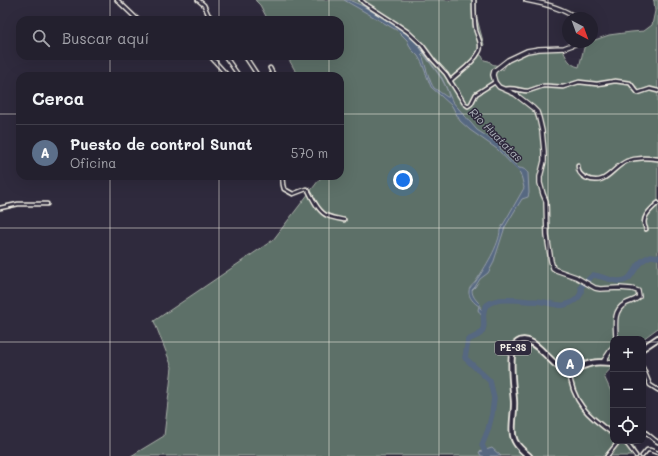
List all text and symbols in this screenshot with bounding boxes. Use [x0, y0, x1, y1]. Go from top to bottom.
north arrow [562, 12, 598, 48]
search box [16, 16, 344, 60]
icon: search [30, 27, 52, 49]
text: Buscar aquí [62, 28, 149, 48]
text: Cerca [32, 87, 84, 109]
water label: Rio Huatatas [466, 105, 526, 165]
text: Puesto de control Sunat [70, 134, 253, 154]
text: A [40, 144, 50, 161]
text: 570 m [291, 144, 328, 161]
text: Oficina [70, 154, 116, 171]
your location [393, 170, 413, 190]
map controls [610, 336, 646, 444]
button: + [610, 336, 646, 372]
road number: PE-3S [495, 341, 531, 355]
pin: A [557, 348, 583, 378]
button: − [610, 372, 646, 408]
button: locate [610, 408, 646, 444]

